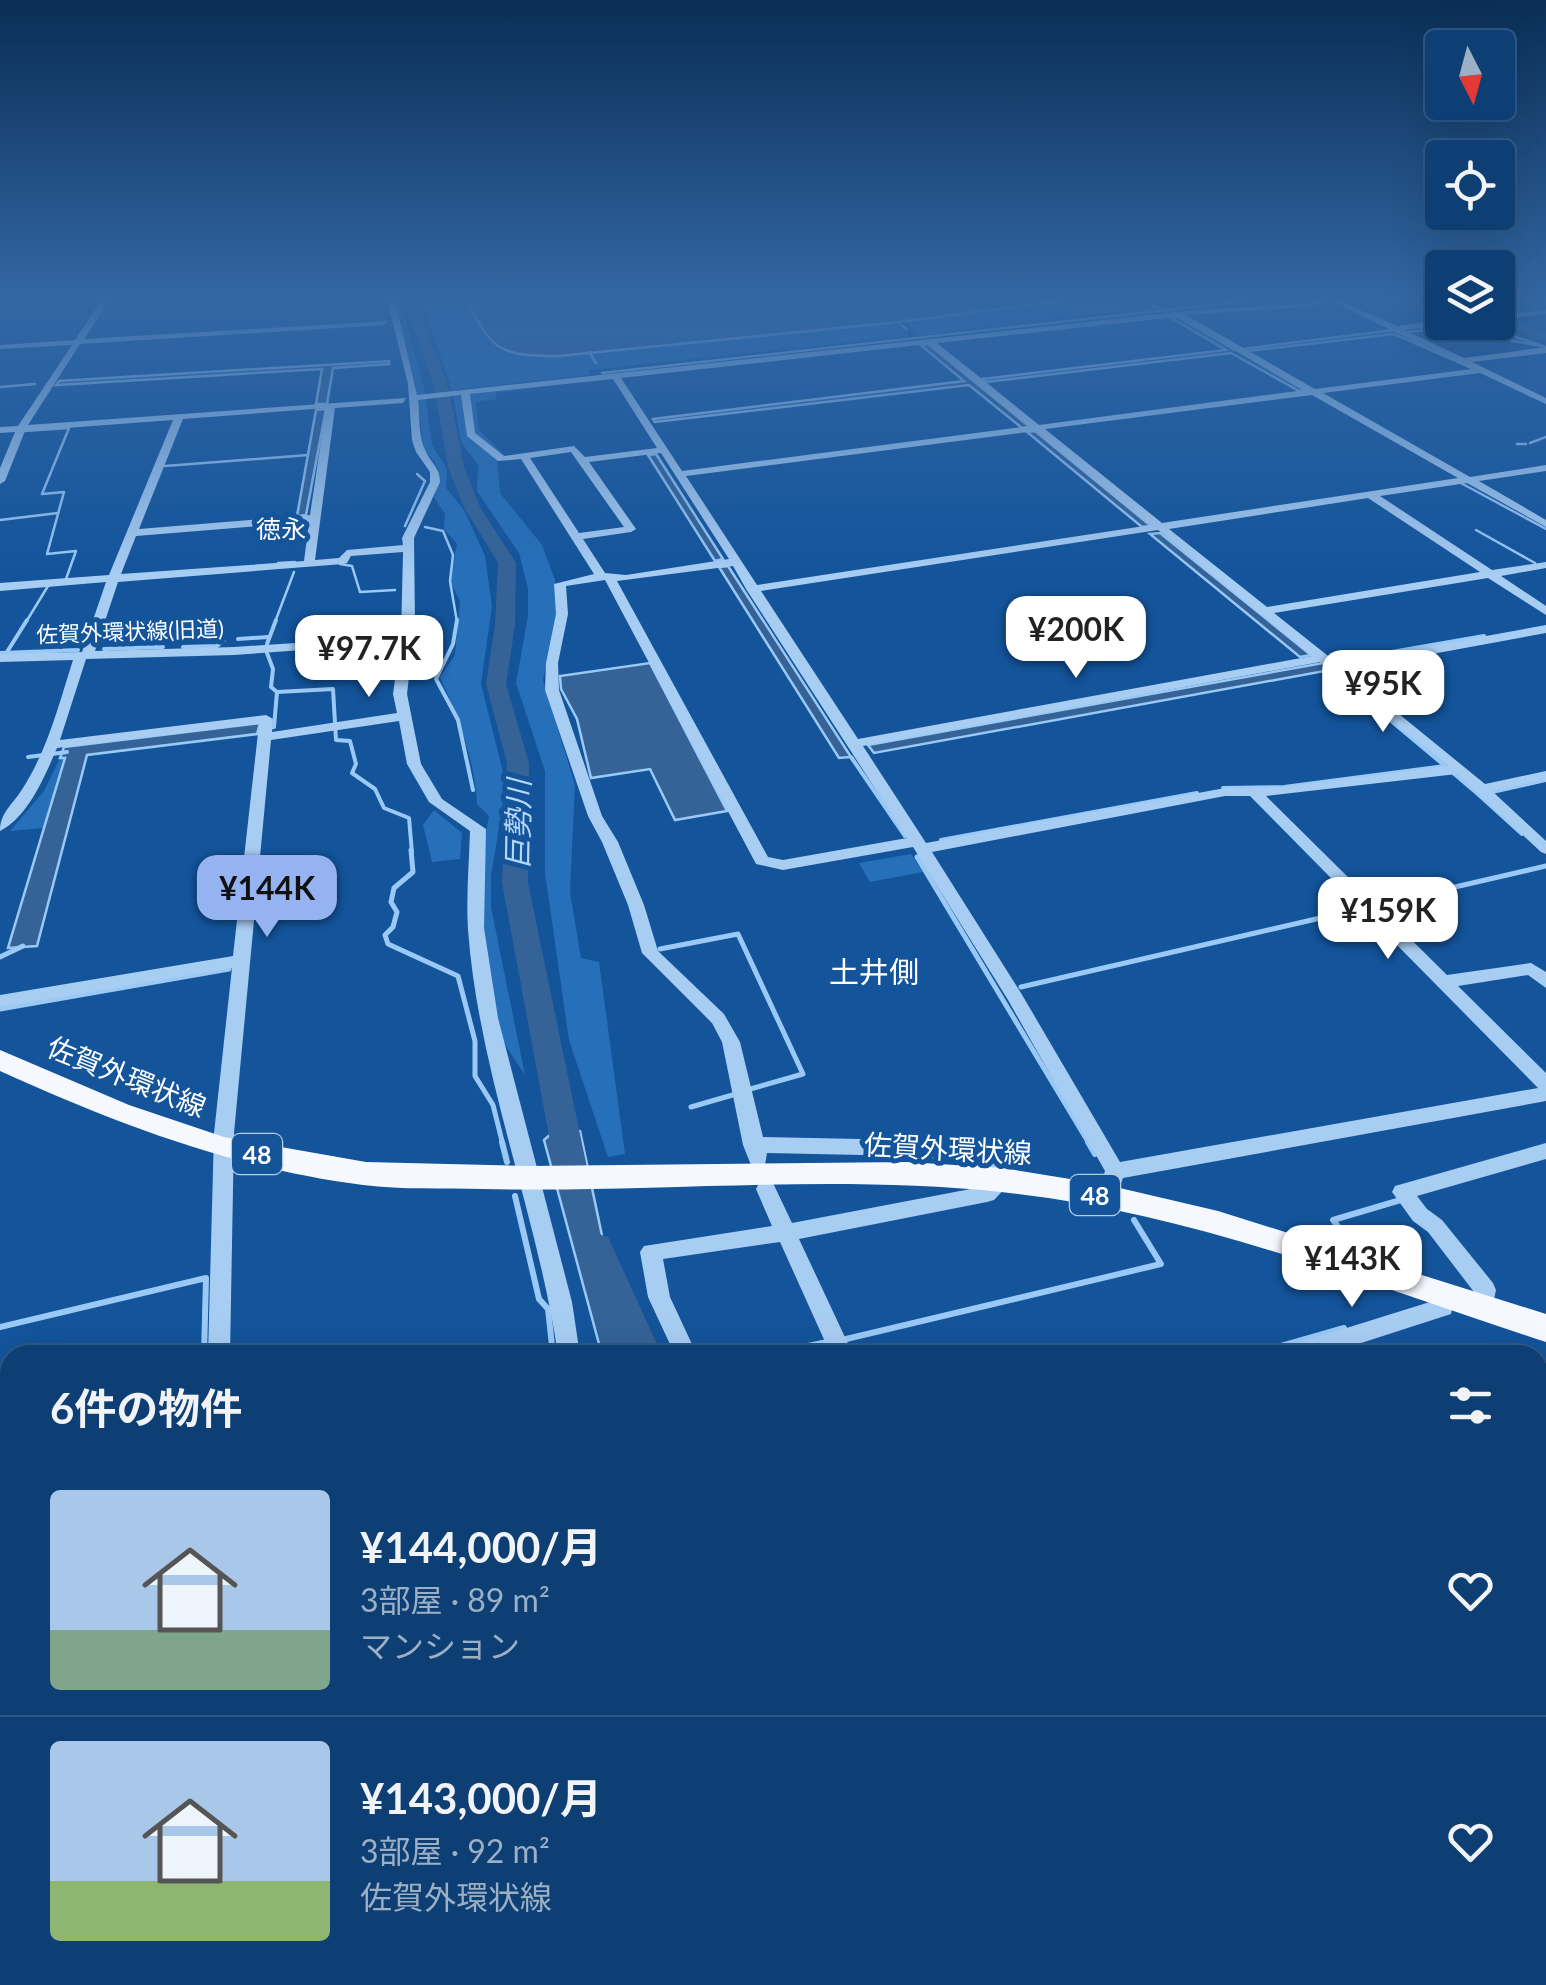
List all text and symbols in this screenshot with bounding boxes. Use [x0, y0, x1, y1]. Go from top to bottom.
north arrow [1425, 30, 1515, 120]
map controls [1425, 30, 1515, 340]
button: locate [1425, 140, 1515, 230]
button: layers [1425, 250, 1515, 340]
district label: 徳永 [256, 513, 306, 543]
pin: ¥200K [1006, 596, 1146, 681]
text: ¥200K [1028, 609, 1124, 648]
street label: 佐賀外環状線(旧道) [36, 614, 224, 648]
pin: ¥97.7K [288, 615, 450, 700]
text: ¥97.7K [317, 628, 421, 667]
pin: ¥95K [1324, 650, 1442, 735]
text: ¥95K [1344, 663, 1422, 702]
water label: 巨勢川 [498, 776, 536, 869]
pin: ¥144K [197, 855, 337, 940]
text: ¥144K [219, 868, 315, 907]
pin: ¥159K [1318, 877, 1458, 962]
text: ¥159K [1340, 890, 1436, 929]
district label: 土井側 [829, 953, 919, 989]
street label: 佐賀外環状線 [43, 1029, 211, 1123]
street label: 佐賀外環状線 [863, 1127, 1033, 1169]
road number: 48 [232, 1134, 282, 1174]
road number: 48 [1070, 1175, 1120, 1215]
pin: ¥143K [1282, 1225, 1422, 1310]
text: ¥143K [1304, 1238, 1400, 1277]
icon: filters [1443, 1378, 1498, 1433]
text: 6件の物件 [50, 1383, 242, 1433]
text: ¥144,000/月 [360, 1522, 602, 1572]
icon: home [130, 1530, 250, 1650]
icon: heart [1443, 1563, 1498, 1618]
text: 3部屋 · 89 m² [360, 1580, 550, 1619]
text: マンション [360, 1626, 520, 1665]
text: ¥143,000/月 [360, 1773, 602, 1823]
icon: home [130, 1781, 250, 1901]
icon: heart [1443, 1814, 1498, 1869]
text: 3部屋 · 92 m² [360, 1831, 550, 1870]
text: 佐賀外環状線 [360, 1877, 552, 1916]

